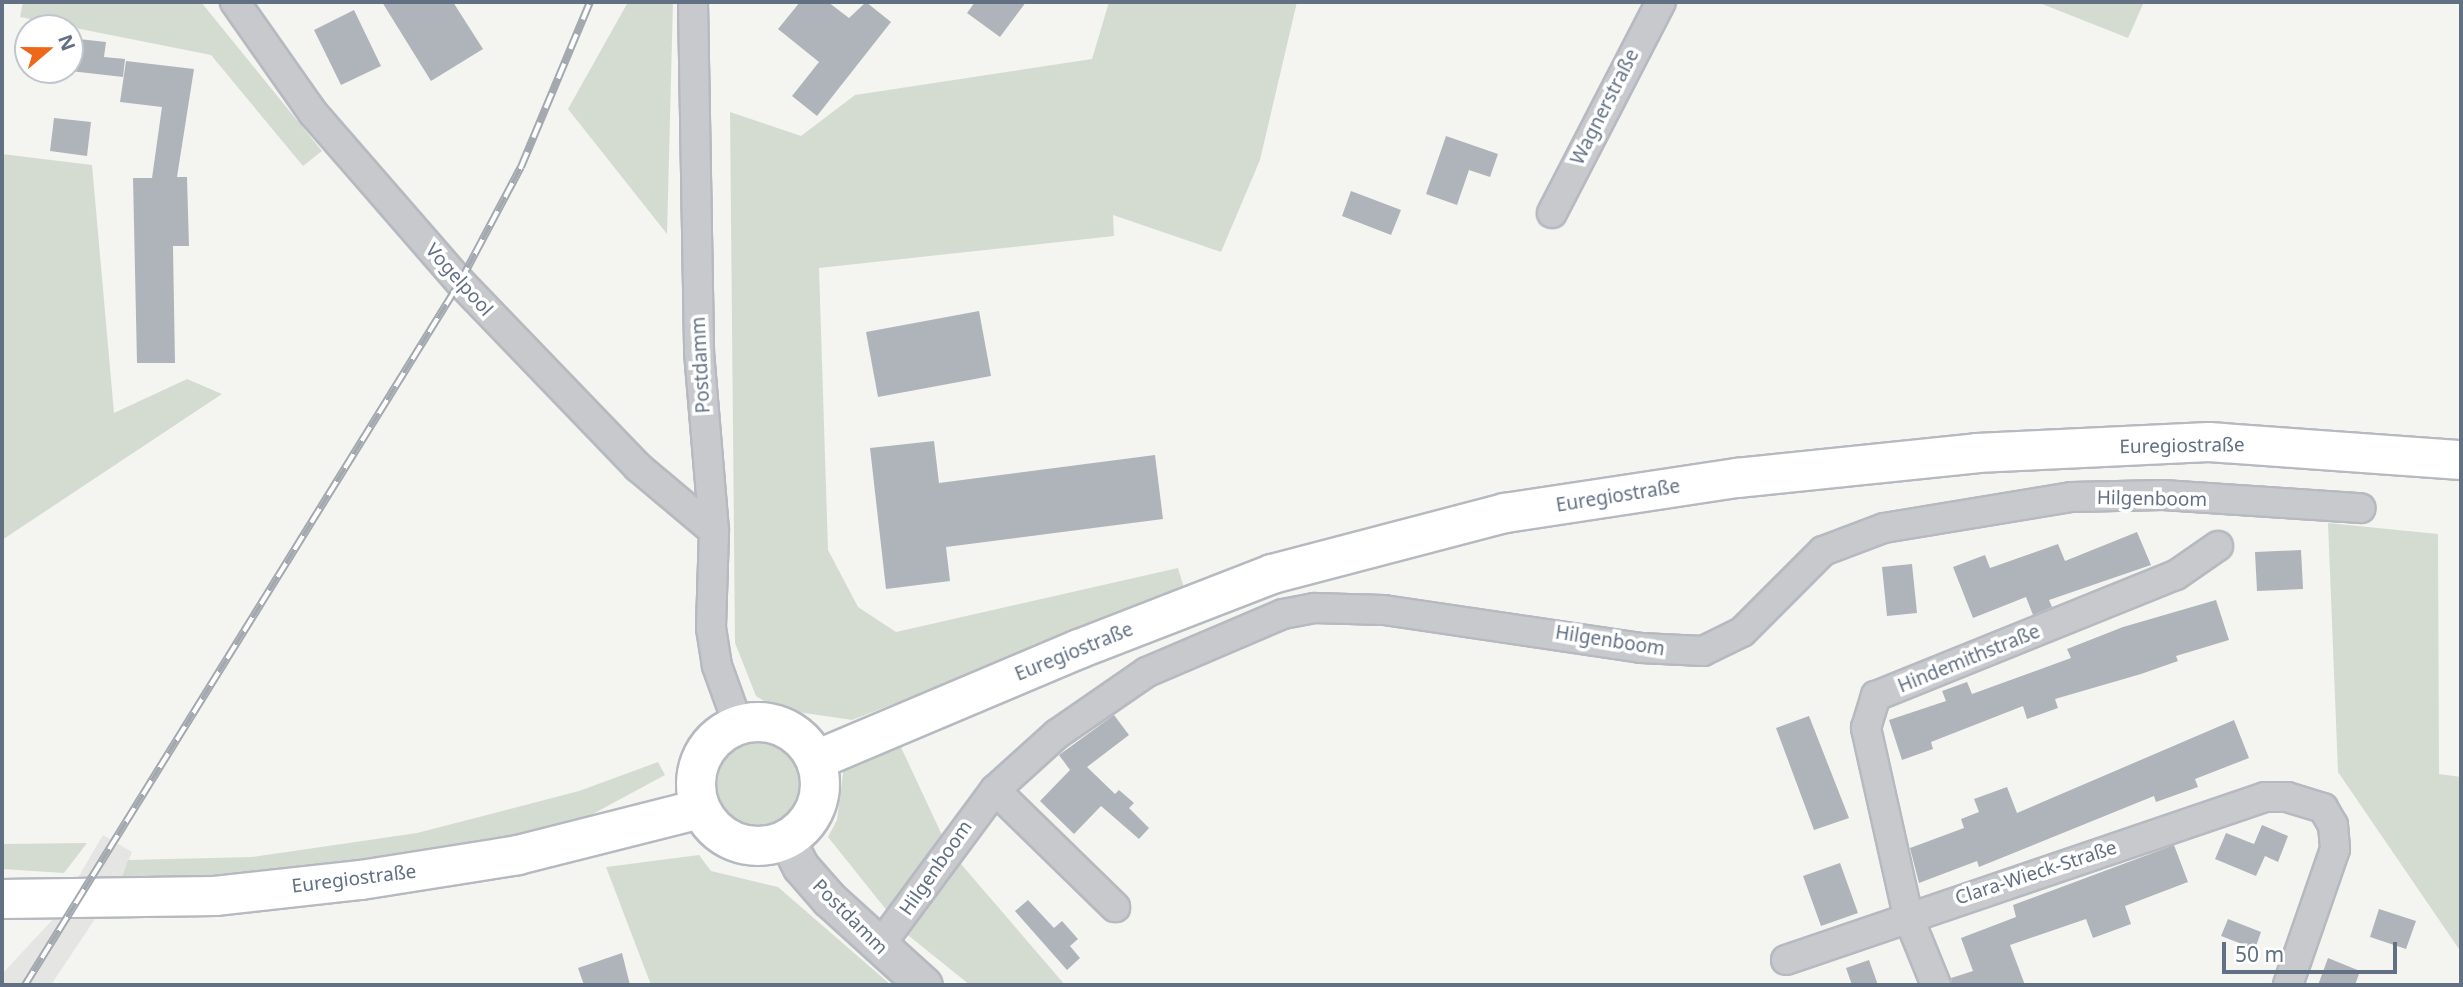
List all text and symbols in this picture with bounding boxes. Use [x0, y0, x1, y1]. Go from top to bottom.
north arrow [14, 14, 84, 84]
text: N [52, 31, 82, 54]
street label: Wagnerstraße [1566, 45, 1644, 169]
street label: Vogelpool [421, 239, 497, 321]
street label: Postdamm [687, 316, 715, 414]
street label: Euregiostraße [2119, 434, 2245, 458]
street label: Euregiostraße [1554, 475, 1682, 517]
street label: Hilgenboom [2097, 487, 2207, 511]
street label: Euregiostraße [1012, 618, 1136, 686]
street label: Hindemithstraße [1895, 620, 2043, 698]
street label: Hilgenboom [1554, 621, 1666, 661]
street label: Hilgenboom [895, 816, 977, 920]
street label: Clara-Wieck-Straße [1952, 836, 2120, 910]
street label: Euregiostraße [290, 860, 418, 898]
street label: Postdamm [808, 875, 892, 959]
scale bar [2225, 928, 2400, 972]
text: 50 m [2235, 940, 2284, 968]

